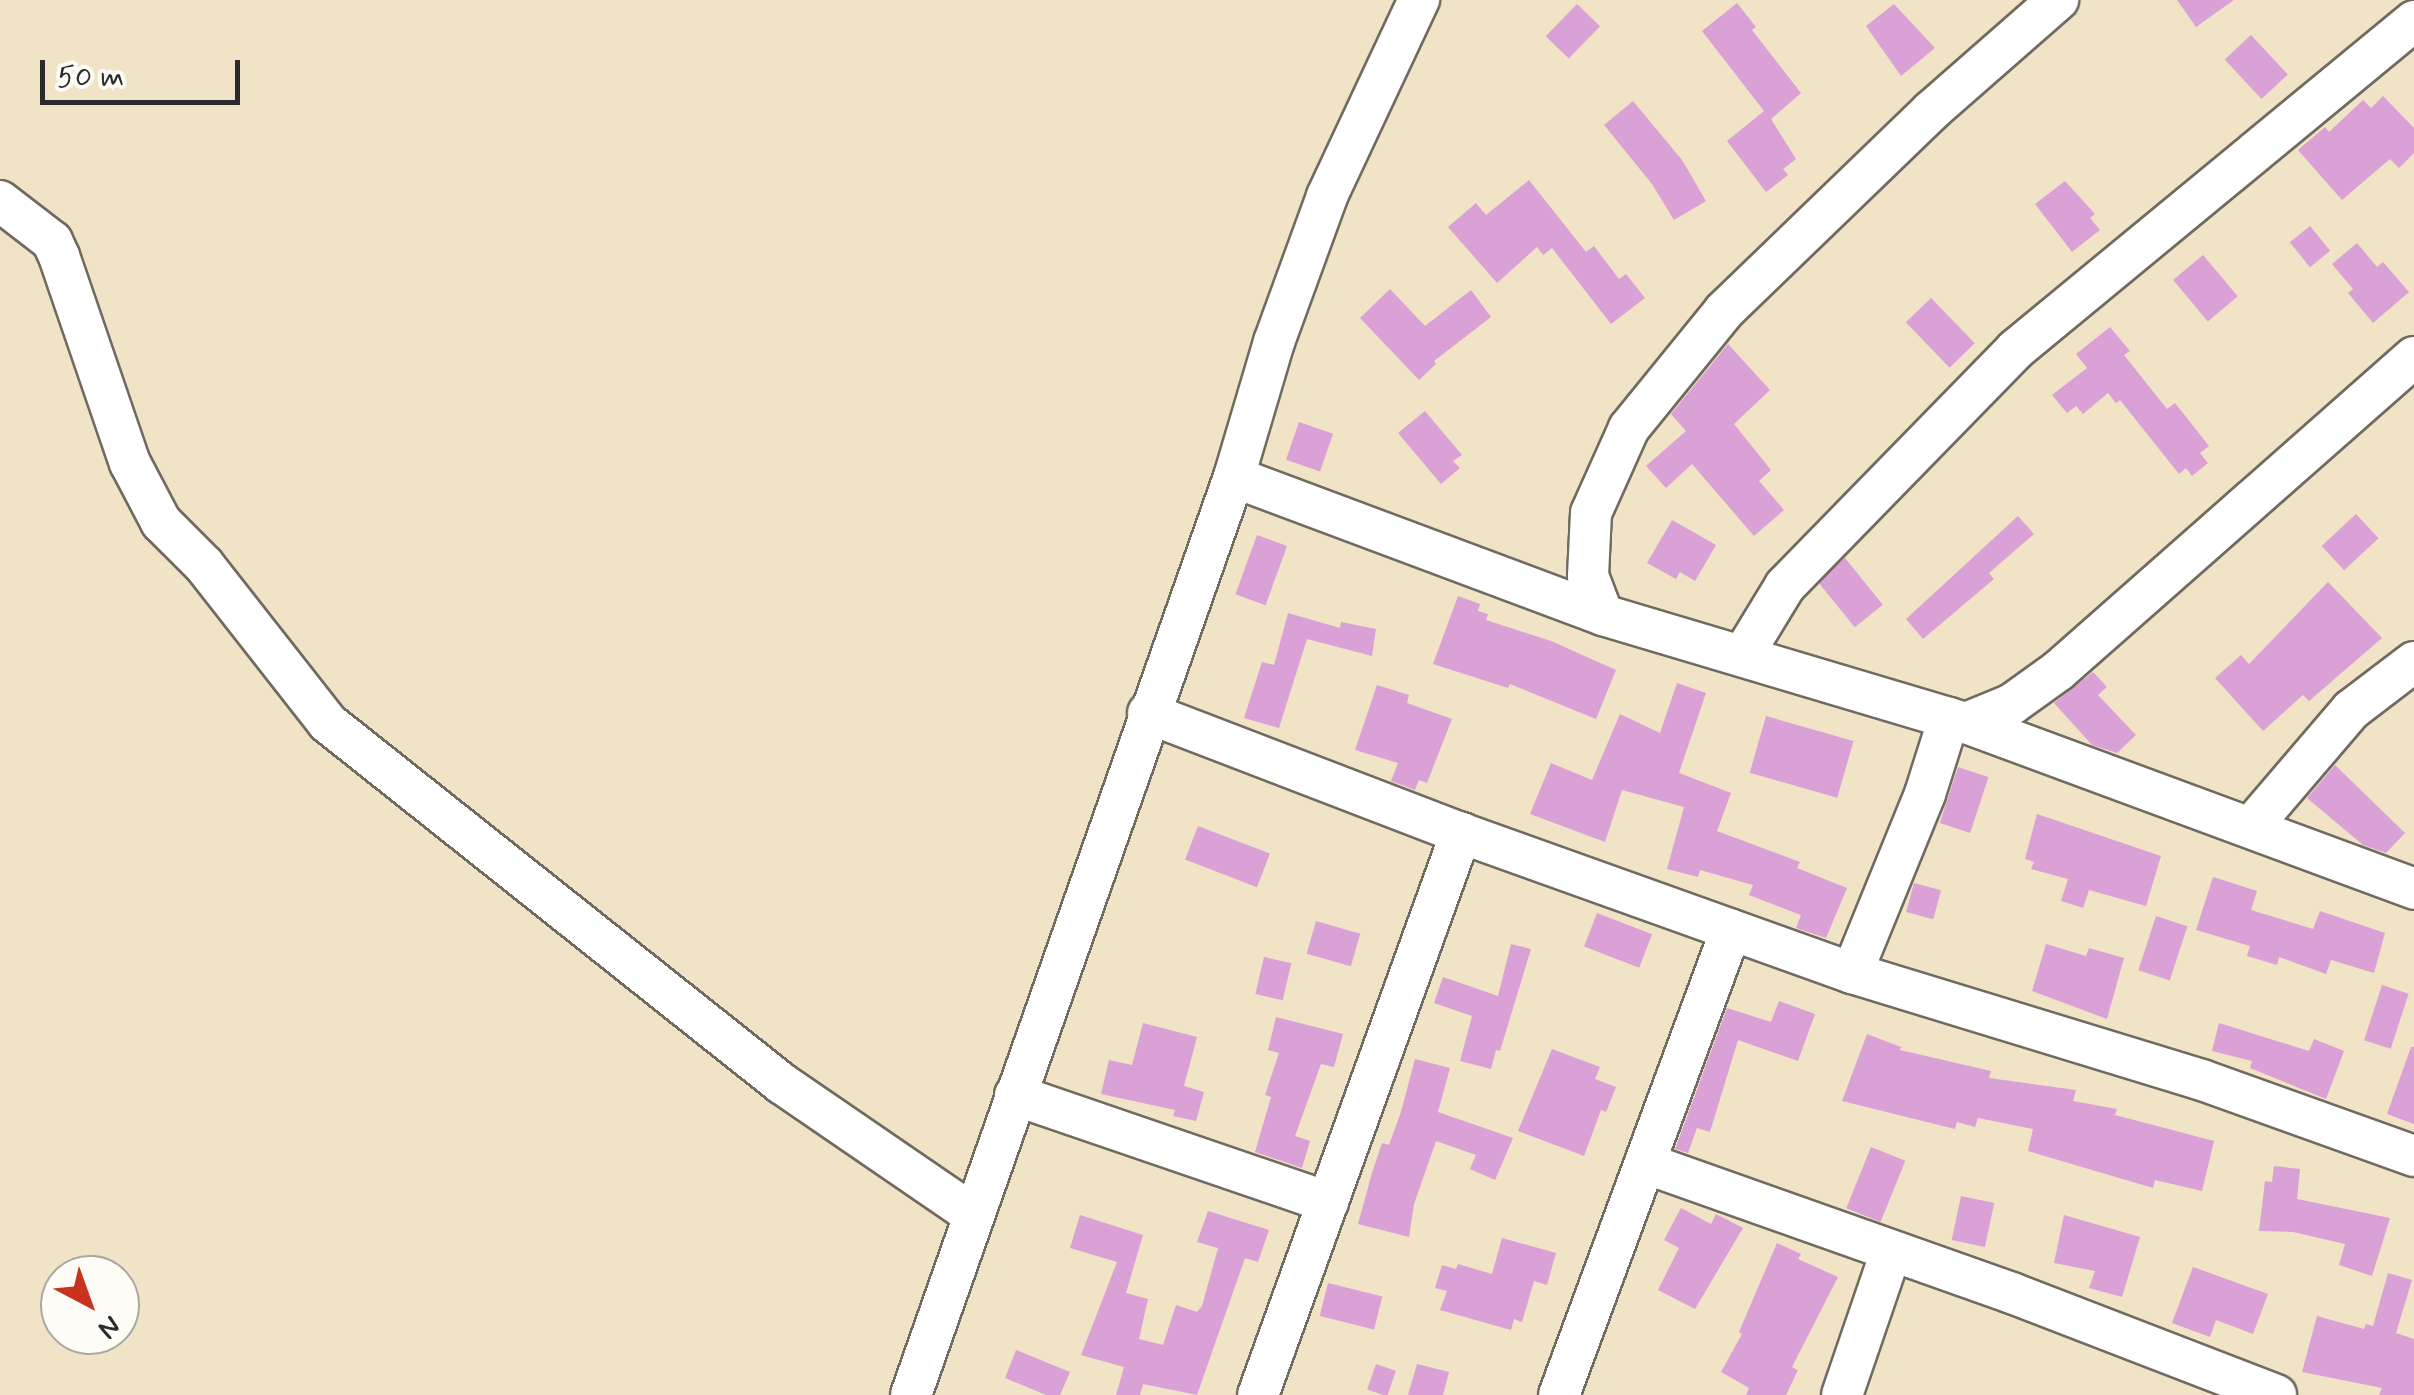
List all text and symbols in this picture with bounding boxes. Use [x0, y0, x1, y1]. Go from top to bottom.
scale bar [45, 40, 245, 102]
text: 50 m [57, 58, 124, 97]
north arrow [40, 1255, 140, 1355]
text: N [90, 1306, 128, 1347]

